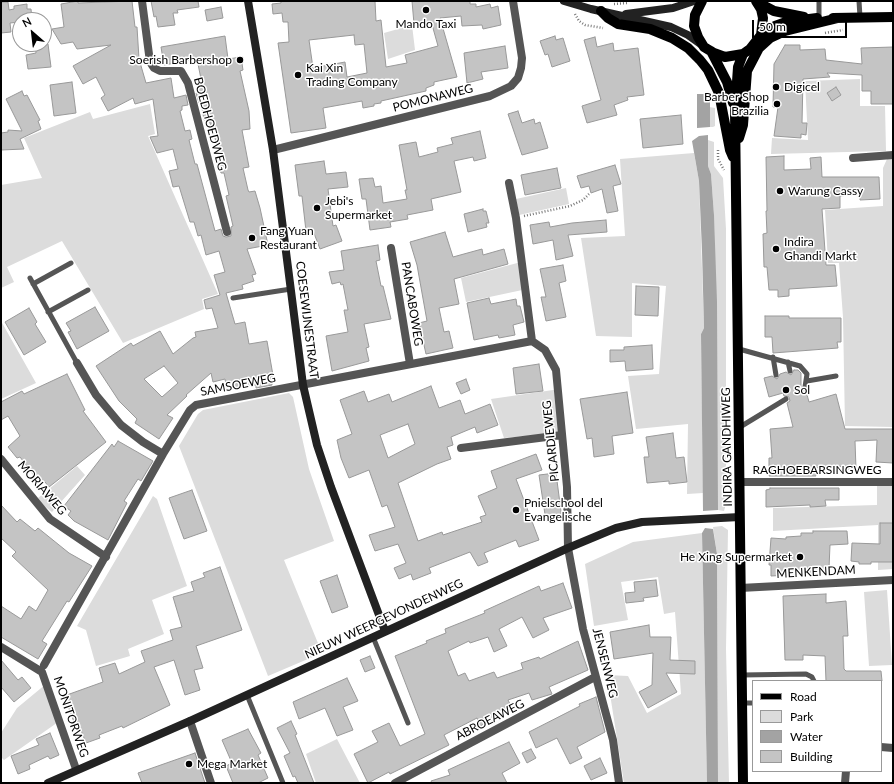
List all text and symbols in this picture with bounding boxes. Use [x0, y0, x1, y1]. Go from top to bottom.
marker: Mando Taxi [421, 5, 431, 15]
north arrow [12, 12, 52, 52]
scale bar [754, 12, 849, 38]
text: N [20, 14, 33, 30]
place label: Mando Taxi [396, 17, 456, 31]
text: 50 m [759, 19, 786, 34]
place label: Soerish Barbershop [129, 53, 232, 67]
marker: Soerish Barbershop [235, 55, 245, 65]
place label: Kai Xin Trading Company [306, 61, 398, 89]
marker: Kai Xin Trading Company [293, 70, 303, 80]
street label: BOEDHOEDWEG [191, 76, 229, 172]
place label: Digicel [784, 80, 820, 94]
street label: POMONAWEG [391, 81, 475, 115]
marker: Digicel [771, 82, 781, 92]
place label: Barber Shop Brazilia [704, 90, 769, 118]
marker: Barber Shop Brazilia [772, 99, 782, 109]
place label: Warung Cassy [788, 184, 863, 198]
marker: Warung Cassy [775, 186, 785, 196]
place label: Jebi's Supermarket [325, 194, 392, 222]
marker: Jebi's Supermarket [312, 203, 322, 213]
place label: Fang Yuan Restaurant [260, 224, 317, 252]
marker: Fang Yuan Restaurant [247, 233, 257, 243]
place label: Indira Ghandi Markt [784, 235, 856, 263]
marker: Indira Ghandi Markt [771, 244, 781, 254]
street label: COESEWIJNESTRAAT [293, 260, 321, 380]
street label: PANCABOWEG [398, 261, 426, 347]
street label: SAMSOEWEG [199, 371, 277, 399]
place label: Sol [794, 383, 810, 397]
marker: Sol [781, 385, 791, 395]
street label: INDIRA GANDHIWEG [719, 387, 735, 507]
street label: PICARDIEWEG [540, 400, 562, 482]
street label: MORIAWEG [15, 458, 69, 518]
street label: RAGHOEBARSINGWEG [753, 463, 881, 477]
place label: Pnielschool del Evangelische [524, 496, 603, 524]
marker: Pnielschool del Evangelische [511, 505, 521, 515]
place label: He Xing Supermarket [680, 550, 792, 564]
marker: He Xing Supermarket [795, 552, 805, 562]
street label: MENKENDAM [776, 563, 856, 581]
street label: NIEUW WEERGEVONDENWEG [303, 576, 465, 662]
street label: JENSENWEG [589, 626, 621, 700]
street label: MONITORWEG [50, 675, 92, 759]
legend [752, 680, 882, 772]
text: Road [790, 689, 817, 704]
street label: ABROEAWEG [453, 696, 527, 744]
text: Park [790, 709, 813, 724]
text: Water [790, 729, 823, 744]
text: Building [790, 749, 833, 764]
place label: Mega Market [197, 757, 267, 771]
marker: Mega Market [184, 759, 194, 769]

